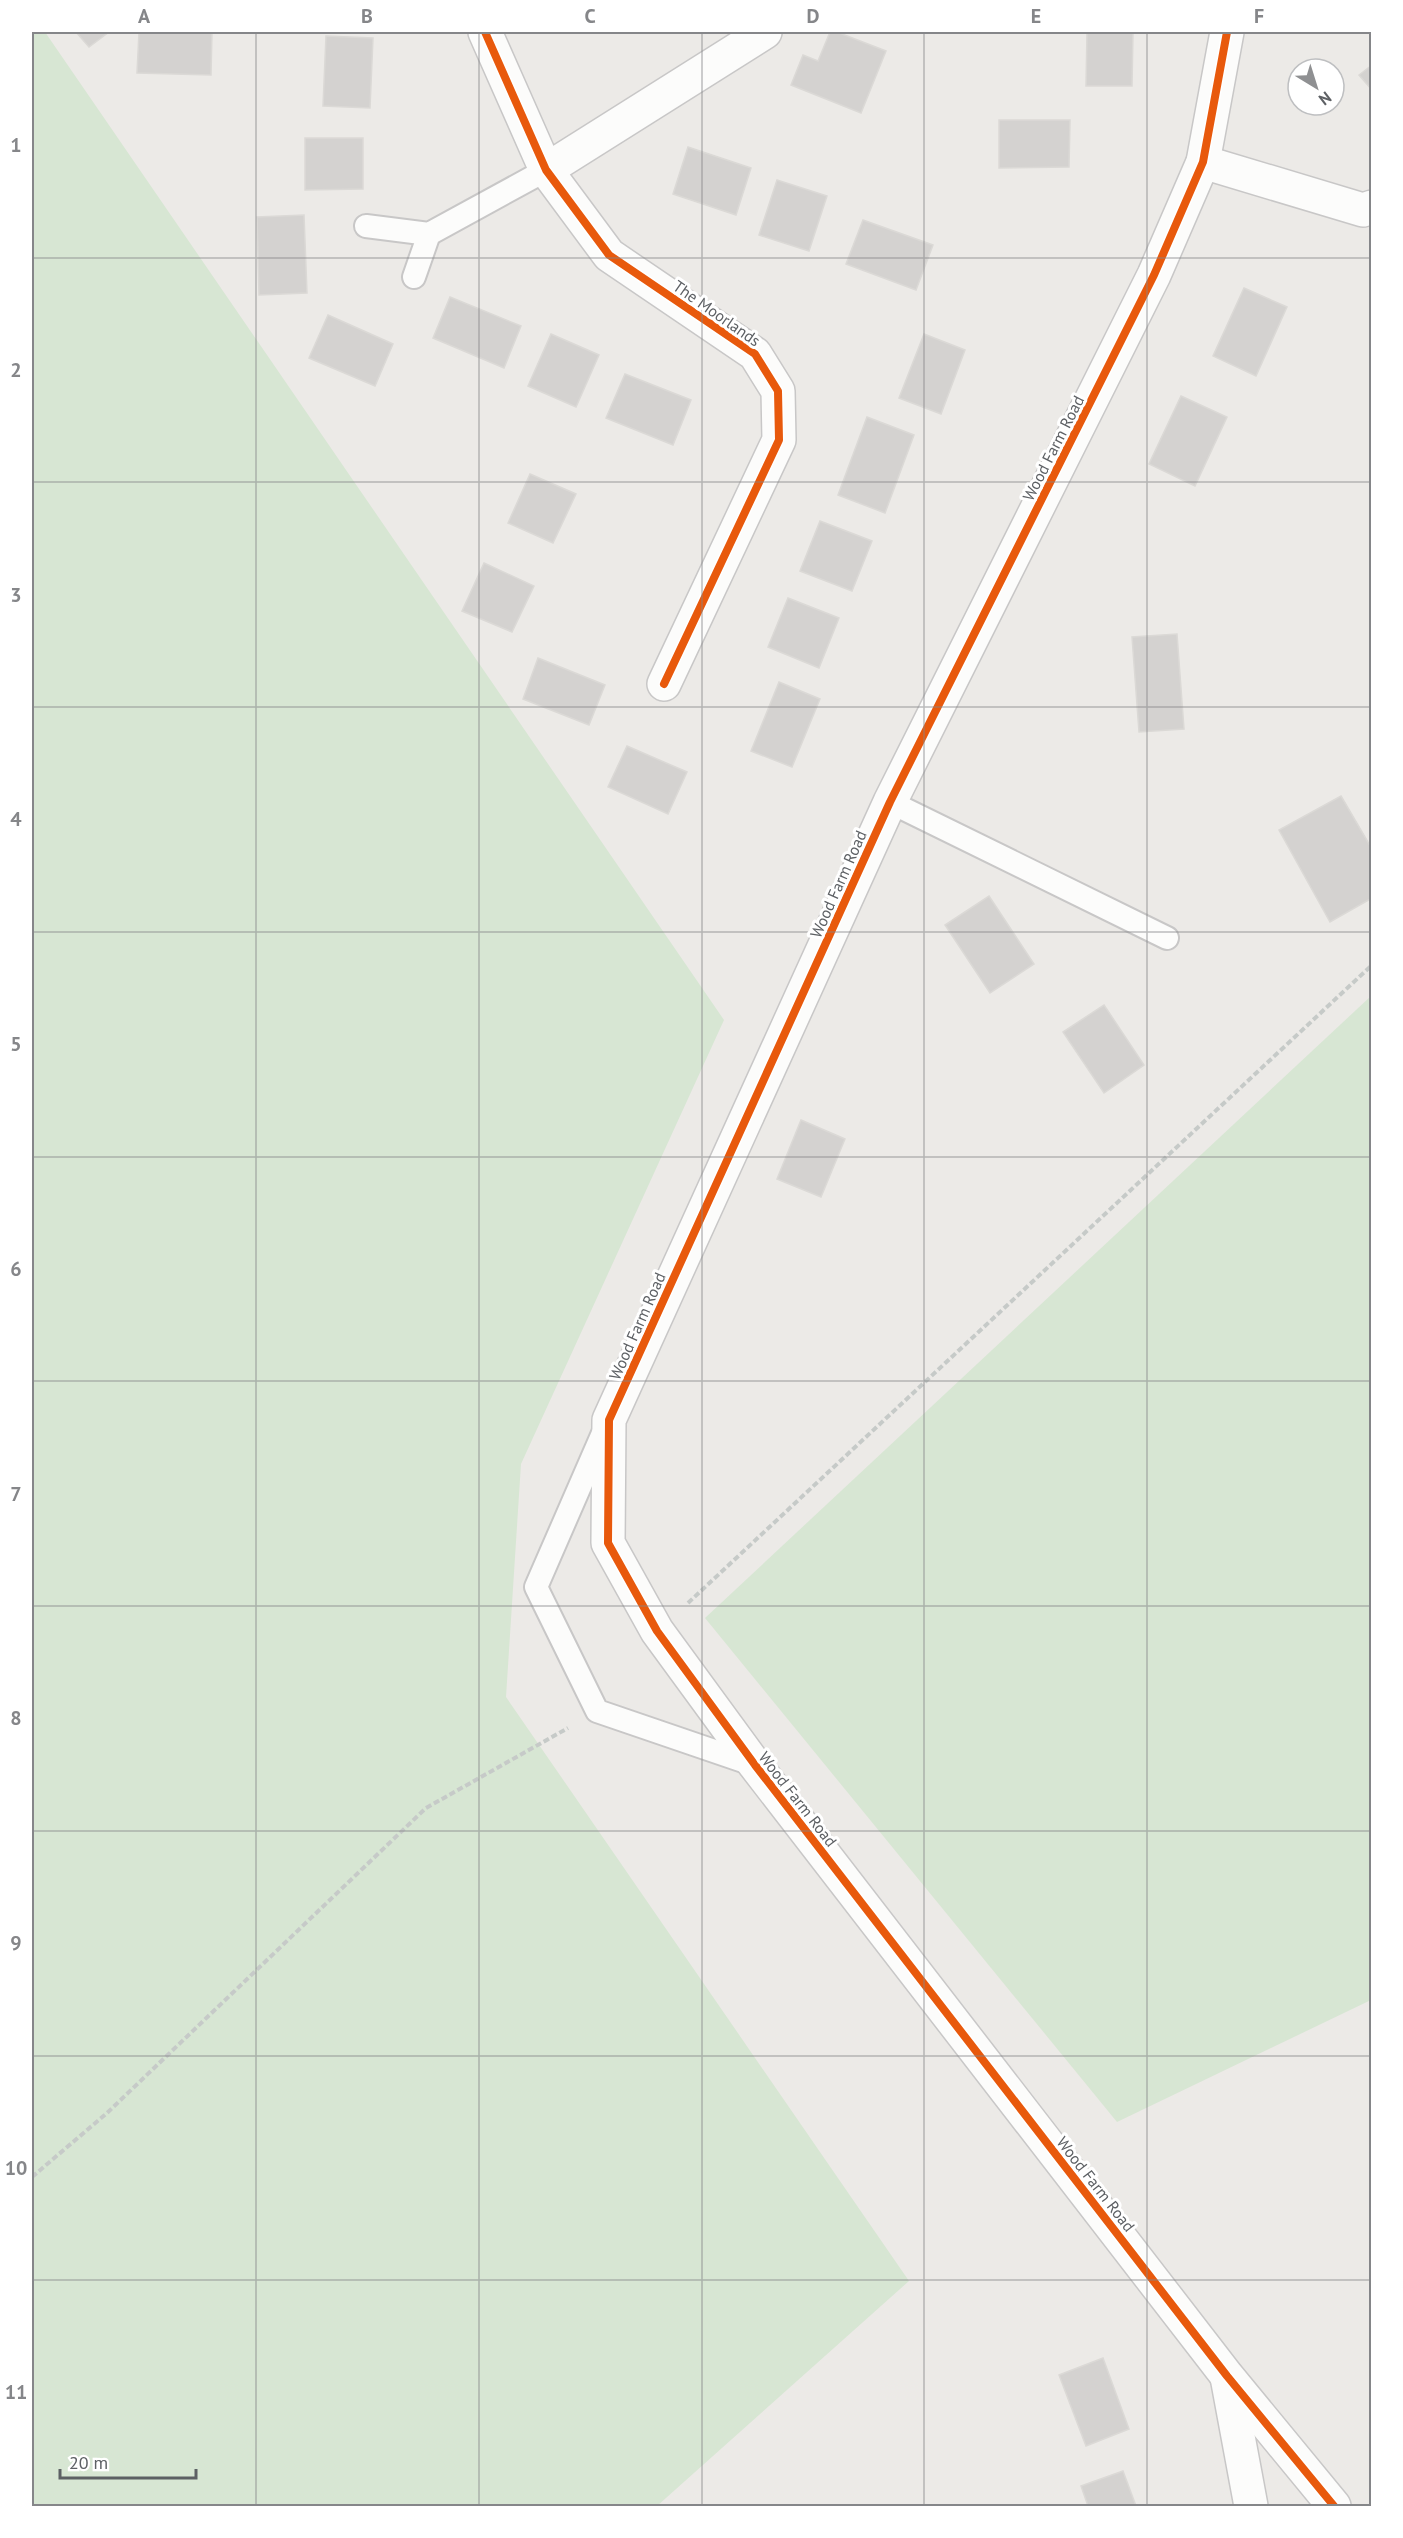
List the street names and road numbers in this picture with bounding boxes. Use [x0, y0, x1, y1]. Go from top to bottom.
street label: The Moorlands [669, 276, 765, 351]
street label: Wood Farm Road [1018, 392, 1088, 504]
street label: Wood Farm Road [805, 827, 871, 941]
street label: Wood Farm Road [604, 1269, 670, 1383]
street label: Wood Farm Road [755, 1747, 841, 1851]
street label: Wood Farm Road [1053, 2132, 1139, 2236]

